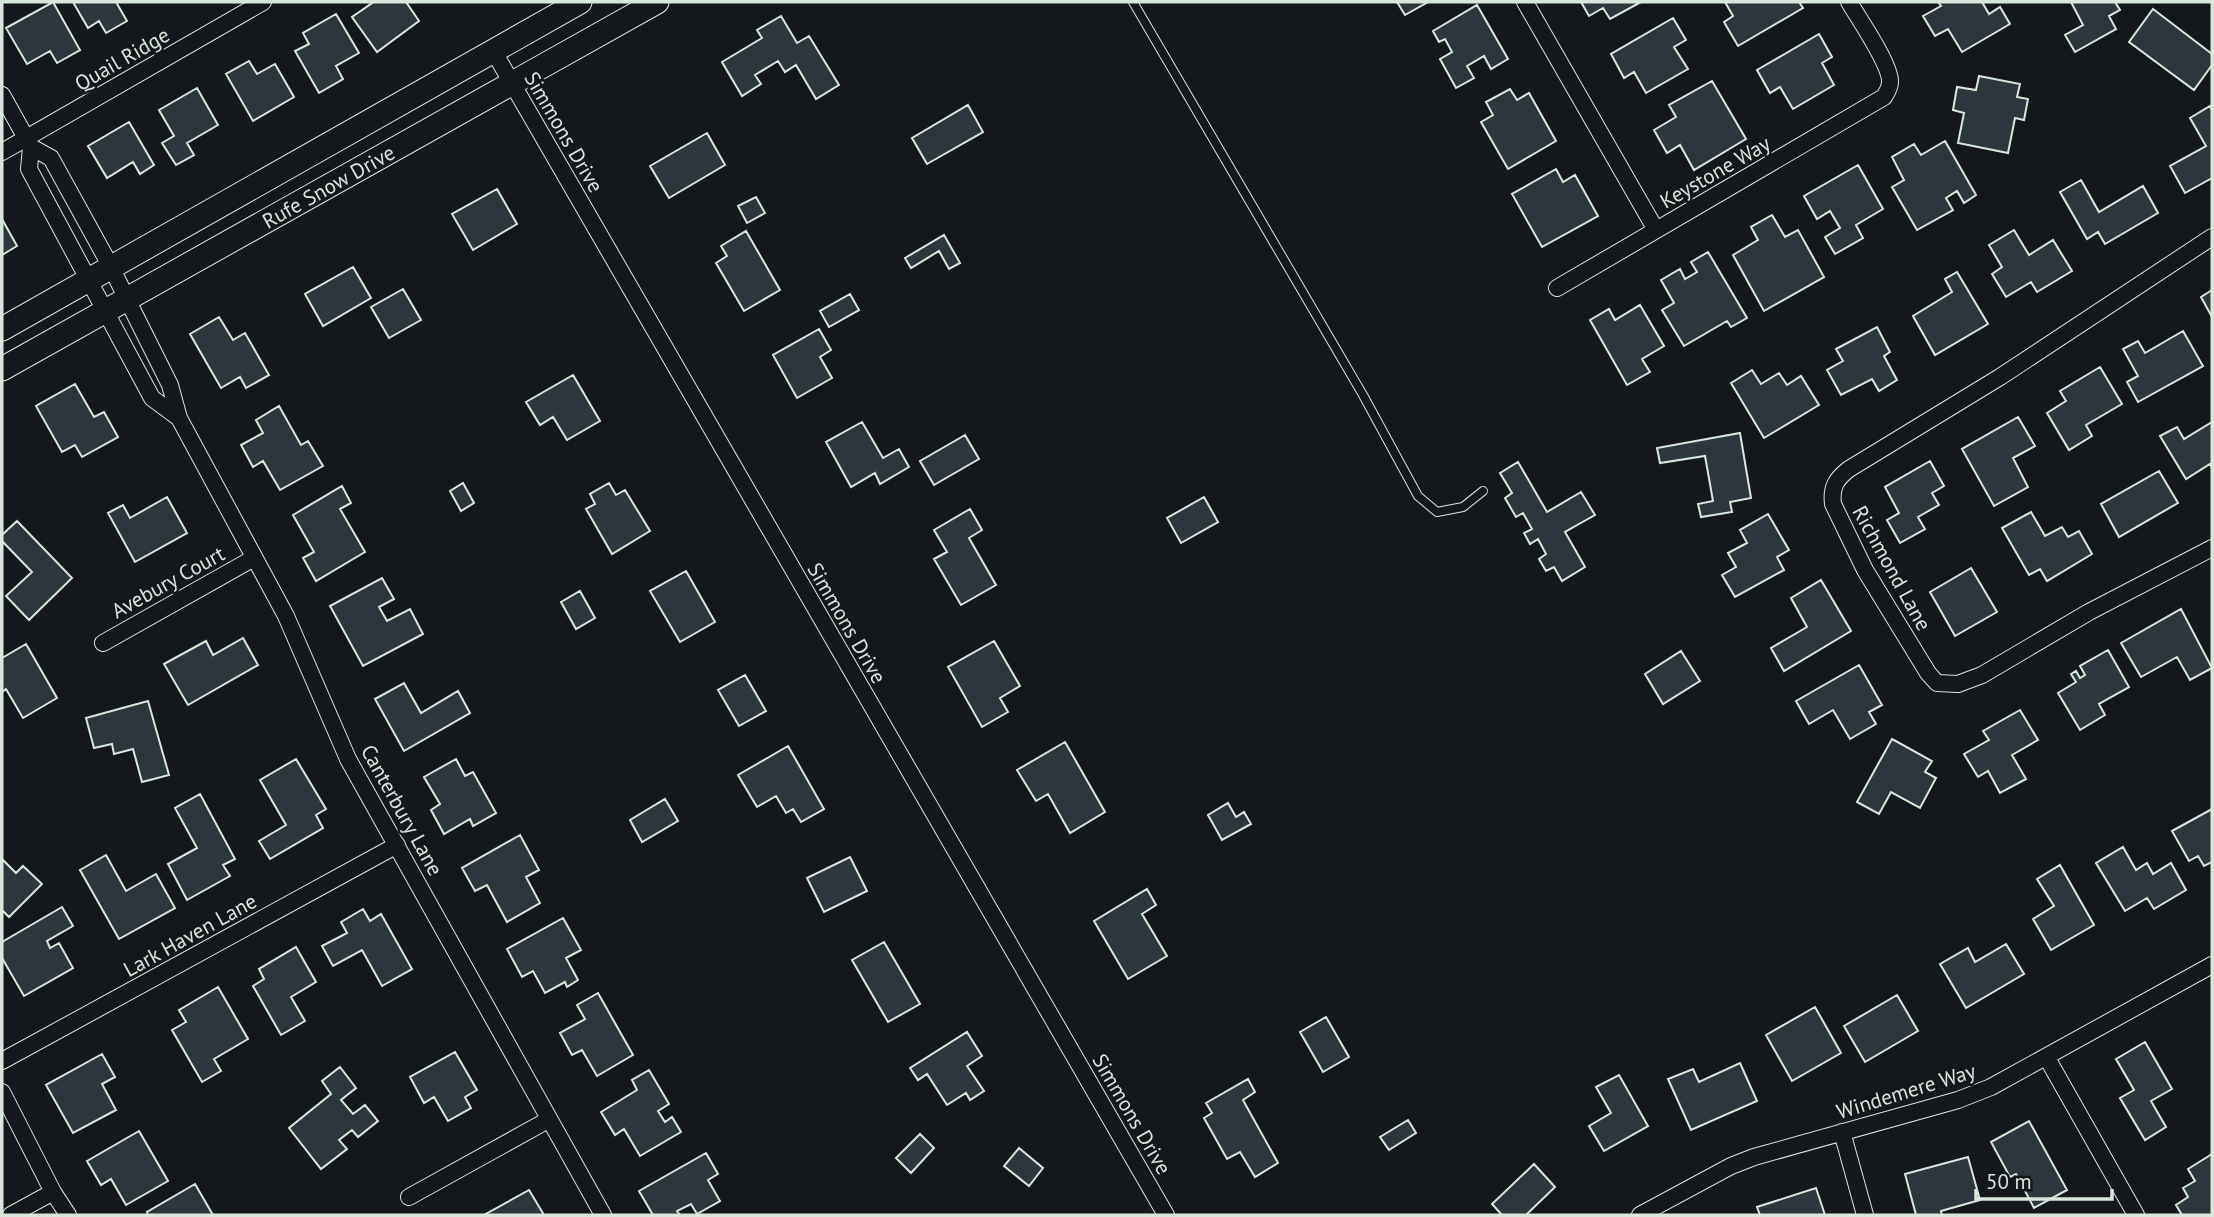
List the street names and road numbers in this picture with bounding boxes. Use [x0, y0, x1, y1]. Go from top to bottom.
street label: Quail Ridge [70, 21, 174, 97]
street label: Simmons Drive [519, 67, 609, 197]
street label: Keystone Way [1655, 129, 1775, 214]
street label: Rufe Snow Drive [257, 138, 399, 234]
street label: Richmond Lane [1847, 501, 1937, 635]
street label: Avebury Court [107, 540, 229, 624]
street label: Simmons Drive [802, 558, 892, 688]
street label: Canterbury Lane [355, 740, 449, 880]
street label: Lark Haven Lane [119, 887, 261, 983]
street label: Simmons Drive [1087, 1049, 1177, 1179]
street label: Windemere Way [1833, 1057, 1979, 1125]

